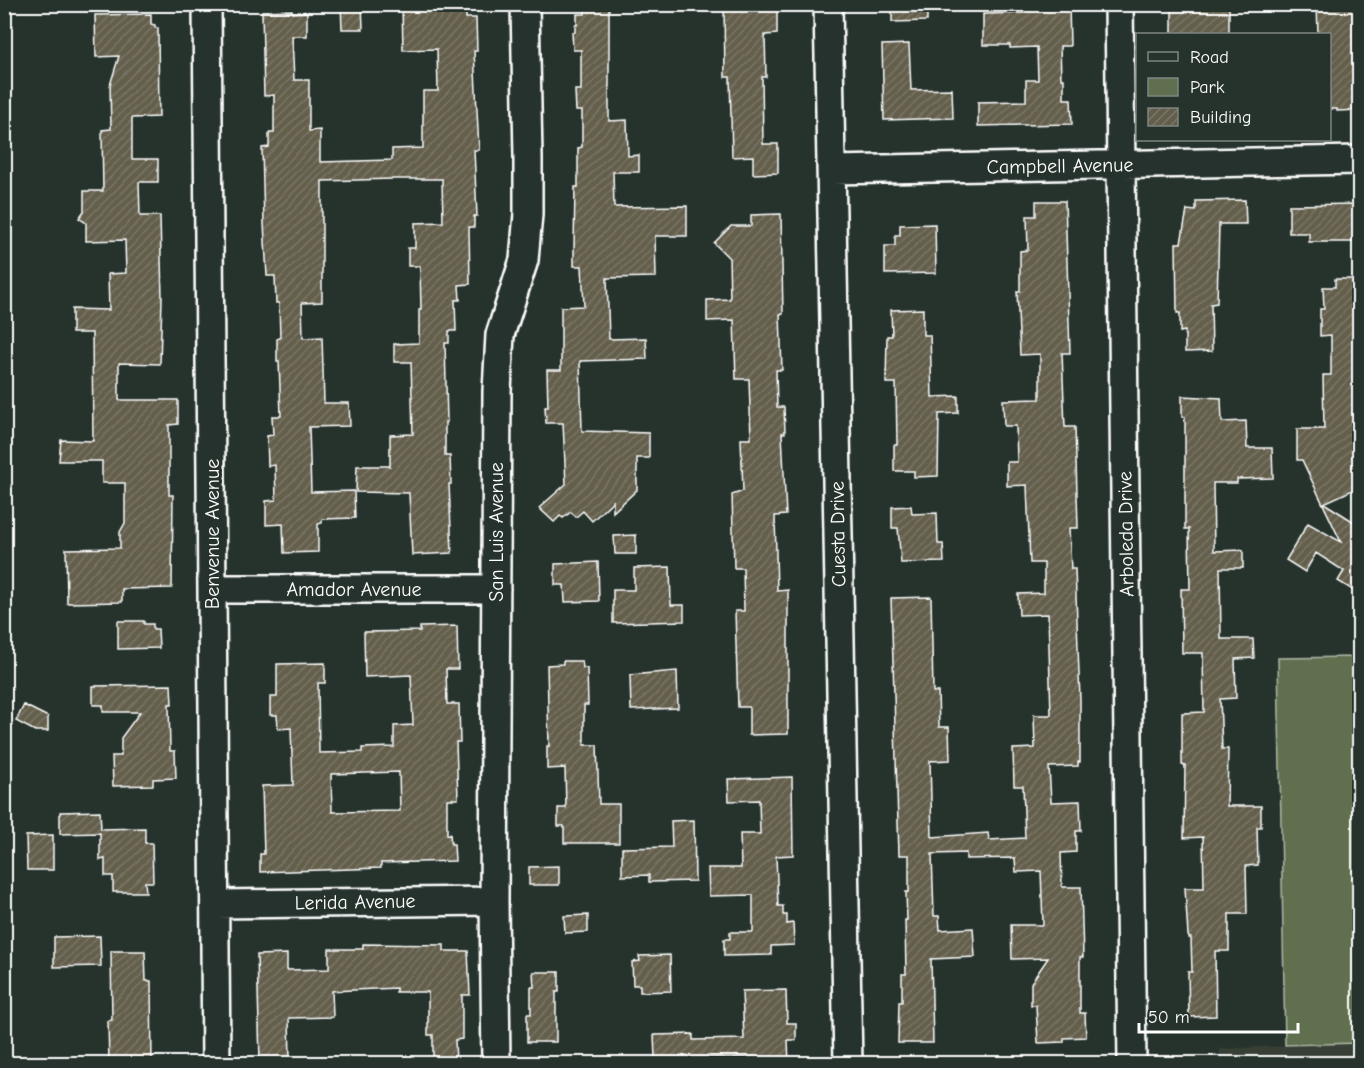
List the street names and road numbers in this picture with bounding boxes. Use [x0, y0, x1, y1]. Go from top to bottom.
street label: Campbell Avenue [986, 153, 1134, 179]
street label: Benvenue Avenue [201, 459, 224, 609]
street label: San Luis Avenue [485, 462, 508, 602]
street label: Arboleda Drive [1113, 471, 1139, 597]
street label: Cuesta Drive [826, 481, 850, 587]
street label: Amador Avenue [286, 578, 422, 601]
street label: Lerida Avenue [294, 889, 416, 915]

